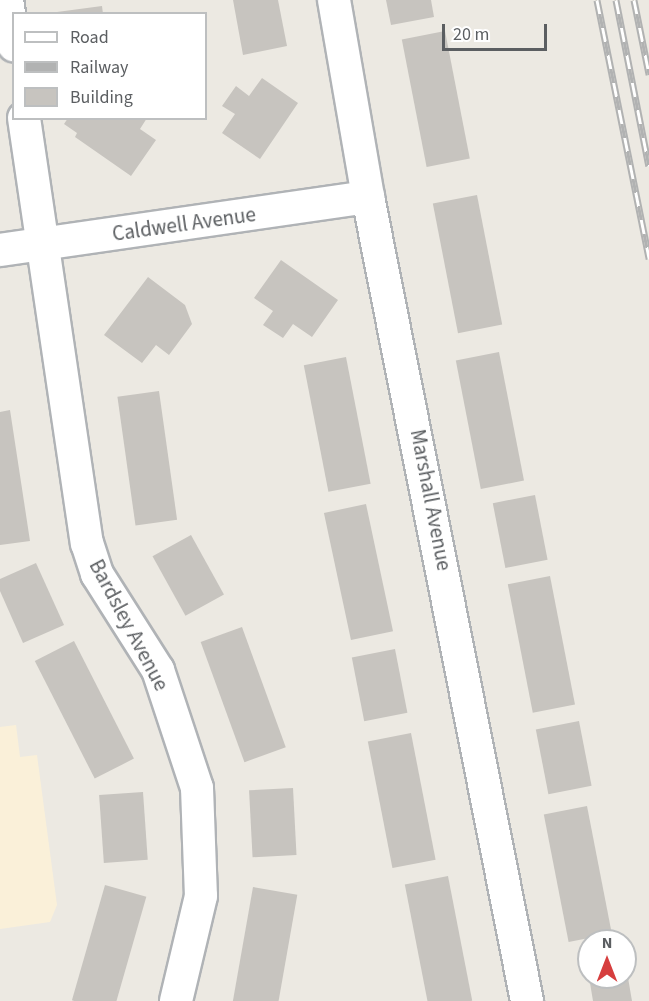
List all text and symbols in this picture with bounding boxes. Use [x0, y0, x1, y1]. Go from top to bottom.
legend [12, 12, 207, 120]
scale bar [445, 12, 550, 50]
text: 20 m [453, 22, 489, 47]
text: Road [70, 25, 109, 50]
text: Railway [70, 55, 129, 80]
text: Building [70, 85, 133, 110]
street label: Caldwell Avenue [111, 201, 257, 247]
street label: Marshall Avenue [405, 427, 457, 573]
street label: Bardsley Avenue [84, 555, 174, 695]
north arrow [577, 929, 637, 989]
text: N [602, 932, 612, 954]

